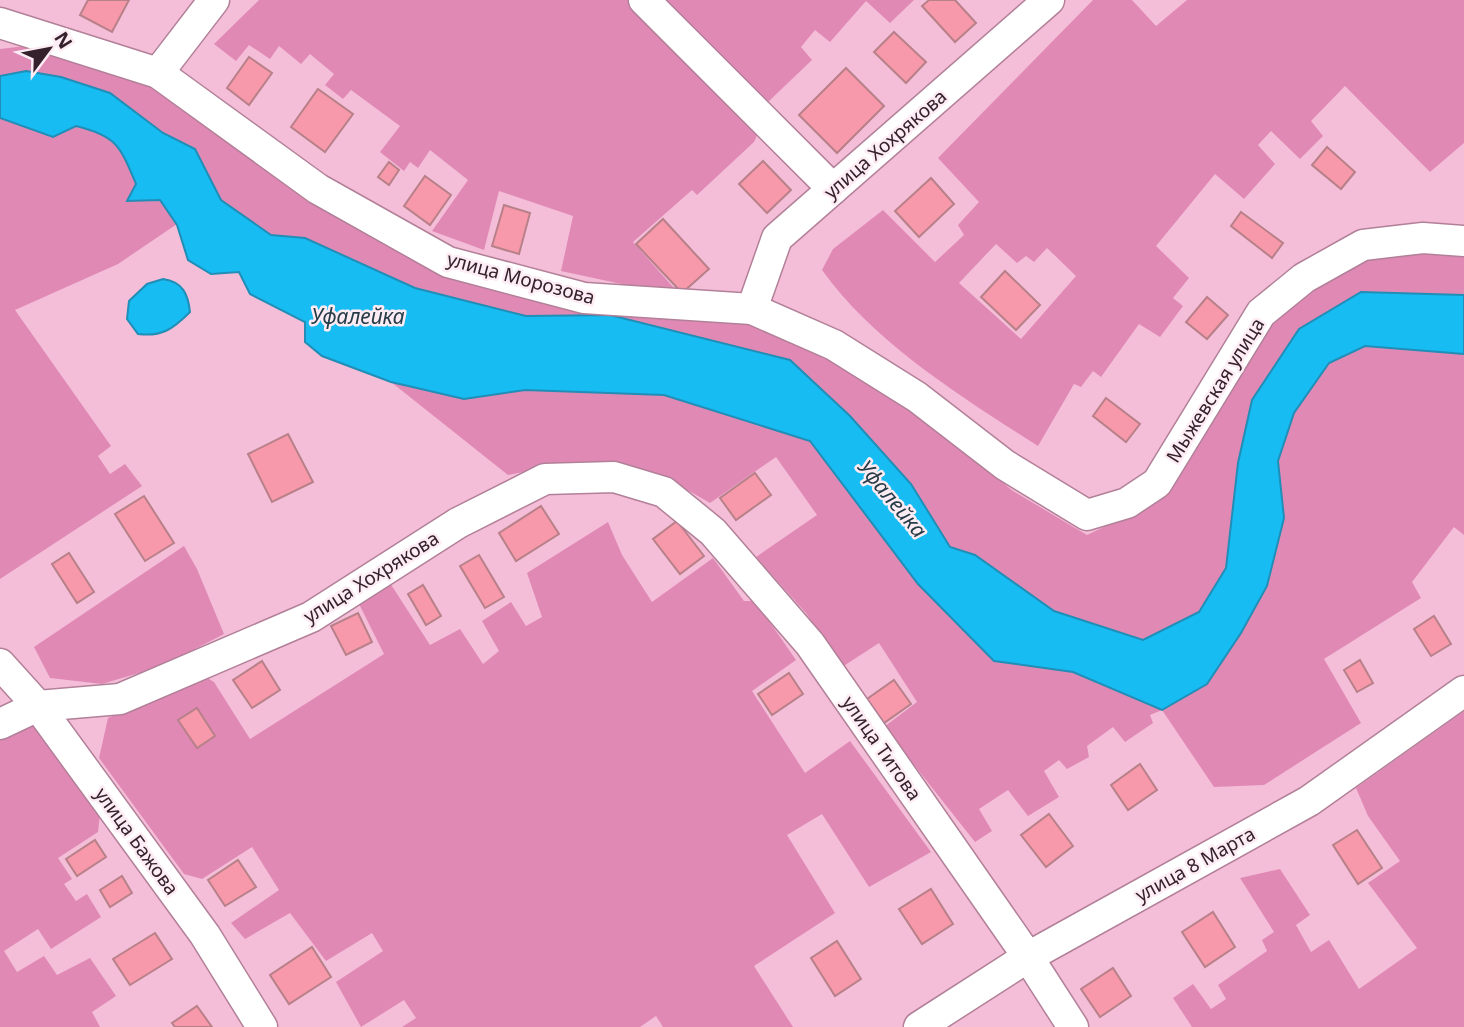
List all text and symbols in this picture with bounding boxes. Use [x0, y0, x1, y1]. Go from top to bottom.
north arrow [14, 14, 84, 84]
text: N [48, 27, 79, 53]
street label: улица Хохрякова [818, 83, 952, 205]
street label: улица Морозова [444, 246, 598, 310]
water label: Уфалейка [311, 302, 405, 330]
street label: Мыжевская улица [1160, 313, 1270, 467]
water label: Уфалейка [852, 454, 934, 543]
street label: улица Хохрякова [298, 525, 444, 629]
street label: улица Титова [836, 691, 928, 805]
street label: улица Бажова [89, 782, 185, 900]
street label: улица 8 Марта [1130, 820, 1260, 908]

